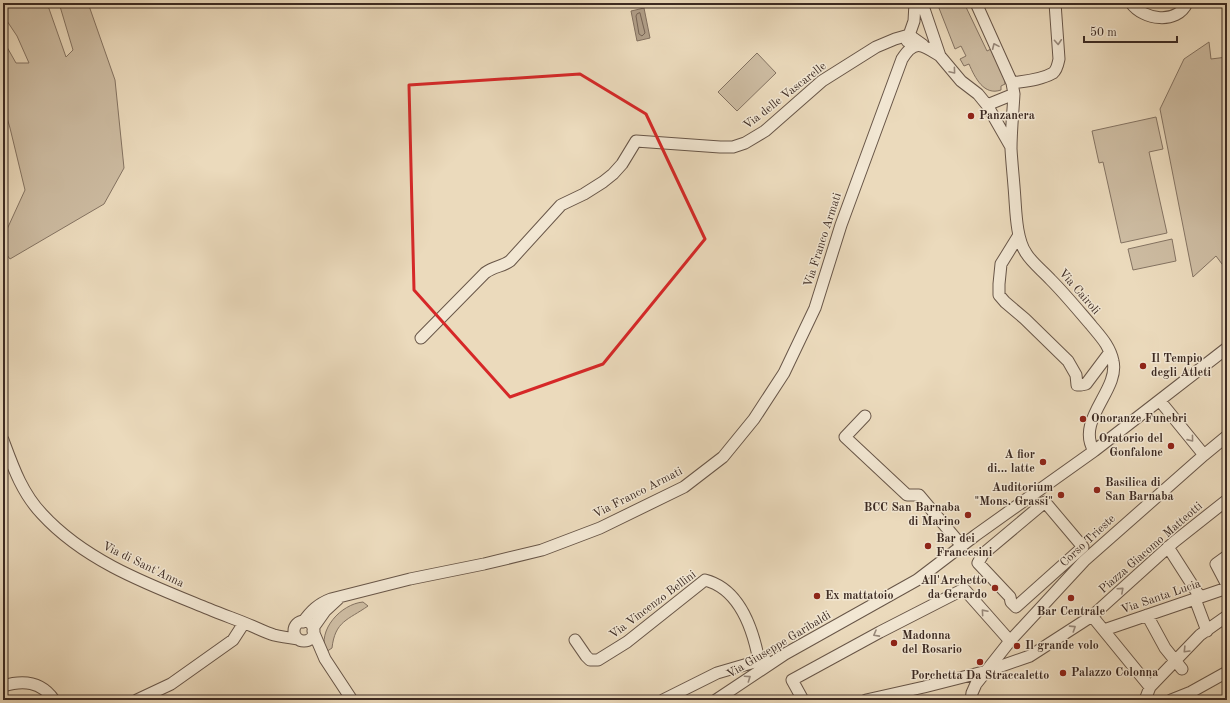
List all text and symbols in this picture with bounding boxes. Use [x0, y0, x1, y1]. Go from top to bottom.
scale bar [1084, 18, 1177, 44]
text: 50 m [1090, 26, 1117, 39]
one-way arrow [1053, 39, 1062, 45]
one-way arrow [992, 42, 1000, 50]
street label: Via delle Vascarelle [741, 60, 829, 132]
one-way arrow [948, 66, 956, 74]
place label: Panzanera [979, 110, 1035, 122]
marker: Panzanera [966, 111, 976, 121]
street label: Via Franco Armati [802, 191, 844, 289]
street label: Via Cairoli [1056, 267, 1102, 317]
place label: Il Tempio degli Atleti [1151, 353, 1212, 379]
marker: Il Tempio degli Atleti [1138, 361, 1148, 371]
place label: Onoranze Funebri [1091, 413, 1187, 425]
marker: Onoranze Funebri [1078, 414, 1088, 424]
place label: Oratorio del Gonfalone [1099, 433, 1163, 459]
one-way arrow [1186, 434, 1193, 441]
marker: Oratorio del Gonfalone [1166, 441, 1176, 451]
place label: A fior di... latte [987, 449, 1035, 475]
marker: A fior di... latte [1038, 457, 1048, 467]
street label: Via Franco Armati [592, 465, 684, 521]
place label: Basilica di San Barnaba [1105, 477, 1174, 503]
place label: Auditorium "Mons. Grassi" [974, 482, 1053, 508]
marker: Basilica di San Barnaba [1092, 485, 1102, 495]
marker: Auditorium "Mons. Grassi" [1056, 490, 1066, 500]
street label: Piazza Giacomo Matteotti [1097, 500, 1205, 596]
place label: BCC San Barnaba di Marino [864, 502, 960, 528]
marker: BCC San Barnaba di Marino [963, 510, 973, 520]
street label: Corso Trieste [1058, 512, 1118, 569]
place label: Bar dei Francesini [936, 533, 993, 559]
street label: Via di Sant'Anna [100, 540, 186, 590]
marker: Bar dei Francesini [923, 541, 933, 551]
street label: Via Vincenzo Bellini [608, 569, 698, 641]
place label: All'Archetto da Gerardo [921, 575, 987, 601]
street label: Via Santa Lucia [1120, 578, 1202, 616]
marker: All'Archetto da Gerardo [990, 583, 1000, 593]
one-way arrow [1117, 587, 1124, 594]
place label: Ex mattatoio [825, 590, 893, 602]
marker: Ex mattatoio [812, 591, 822, 601]
marker: Bar Centrale [1066, 593, 1076, 603]
place label: Bar Centrale [1037, 606, 1106, 618]
street label: Via Giuseppe Garibaldi [725, 609, 833, 681]
one-way arrow [982, 609, 989, 616]
one-way arrow [1069, 625, 1076, 633]
one-way arrow [872, 630, 880, 637]
place label: Madonna del Rosario [902, 630, 962, 656]
marker: Madonna del Rosario [889, 638, 899, 648]
place label: Il grande volo [1025, 640, 1099, 652]
marker: Il grande volo [1012, 641, 1022, 651]
one-way arrow [1184, 645, 1191, 652]
marker: Porchetta Da Straccaletto [975, 657, 985, 667]
place label: Palazzo Colonna [1071, 667, 1158, 679]
marker: Palazzo Colonna [1058, 668, 1068, 678]
place label: Porchetta Da Straccaletto [911, 670, 1049, 682]
one-way arrow [744, 676, 751, 683]

